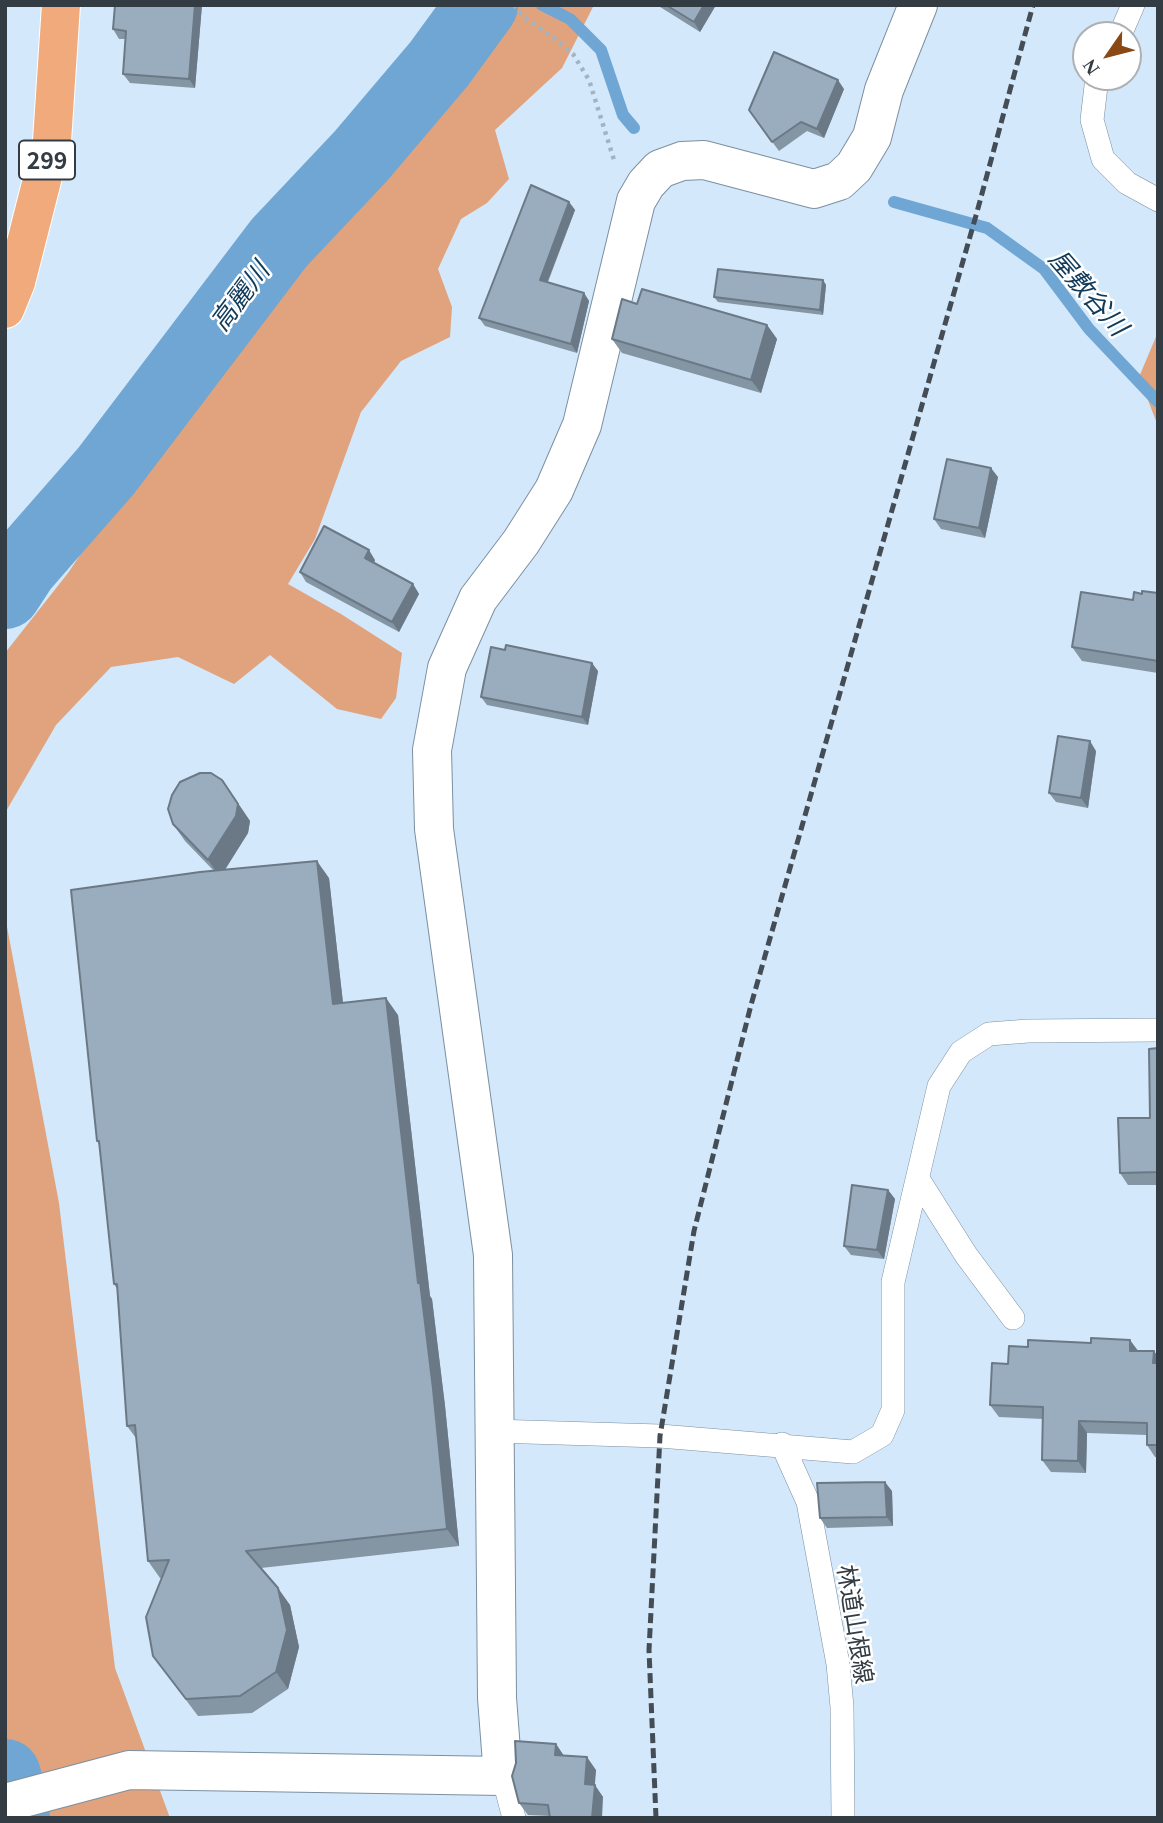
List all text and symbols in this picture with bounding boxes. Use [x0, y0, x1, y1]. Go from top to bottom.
north arrow [1072, 21, 1142, 91]
text: N [1078, 56, 1104, 79]
road number: 299 [19, 140, 75, 180]
water label: 屋敷谷川 [1043, 243, 1135, 341]
water label: 高麗川 [203, 255, 275, 337]
street label: 林道山根線 [832, 1562, 880, 1686]

